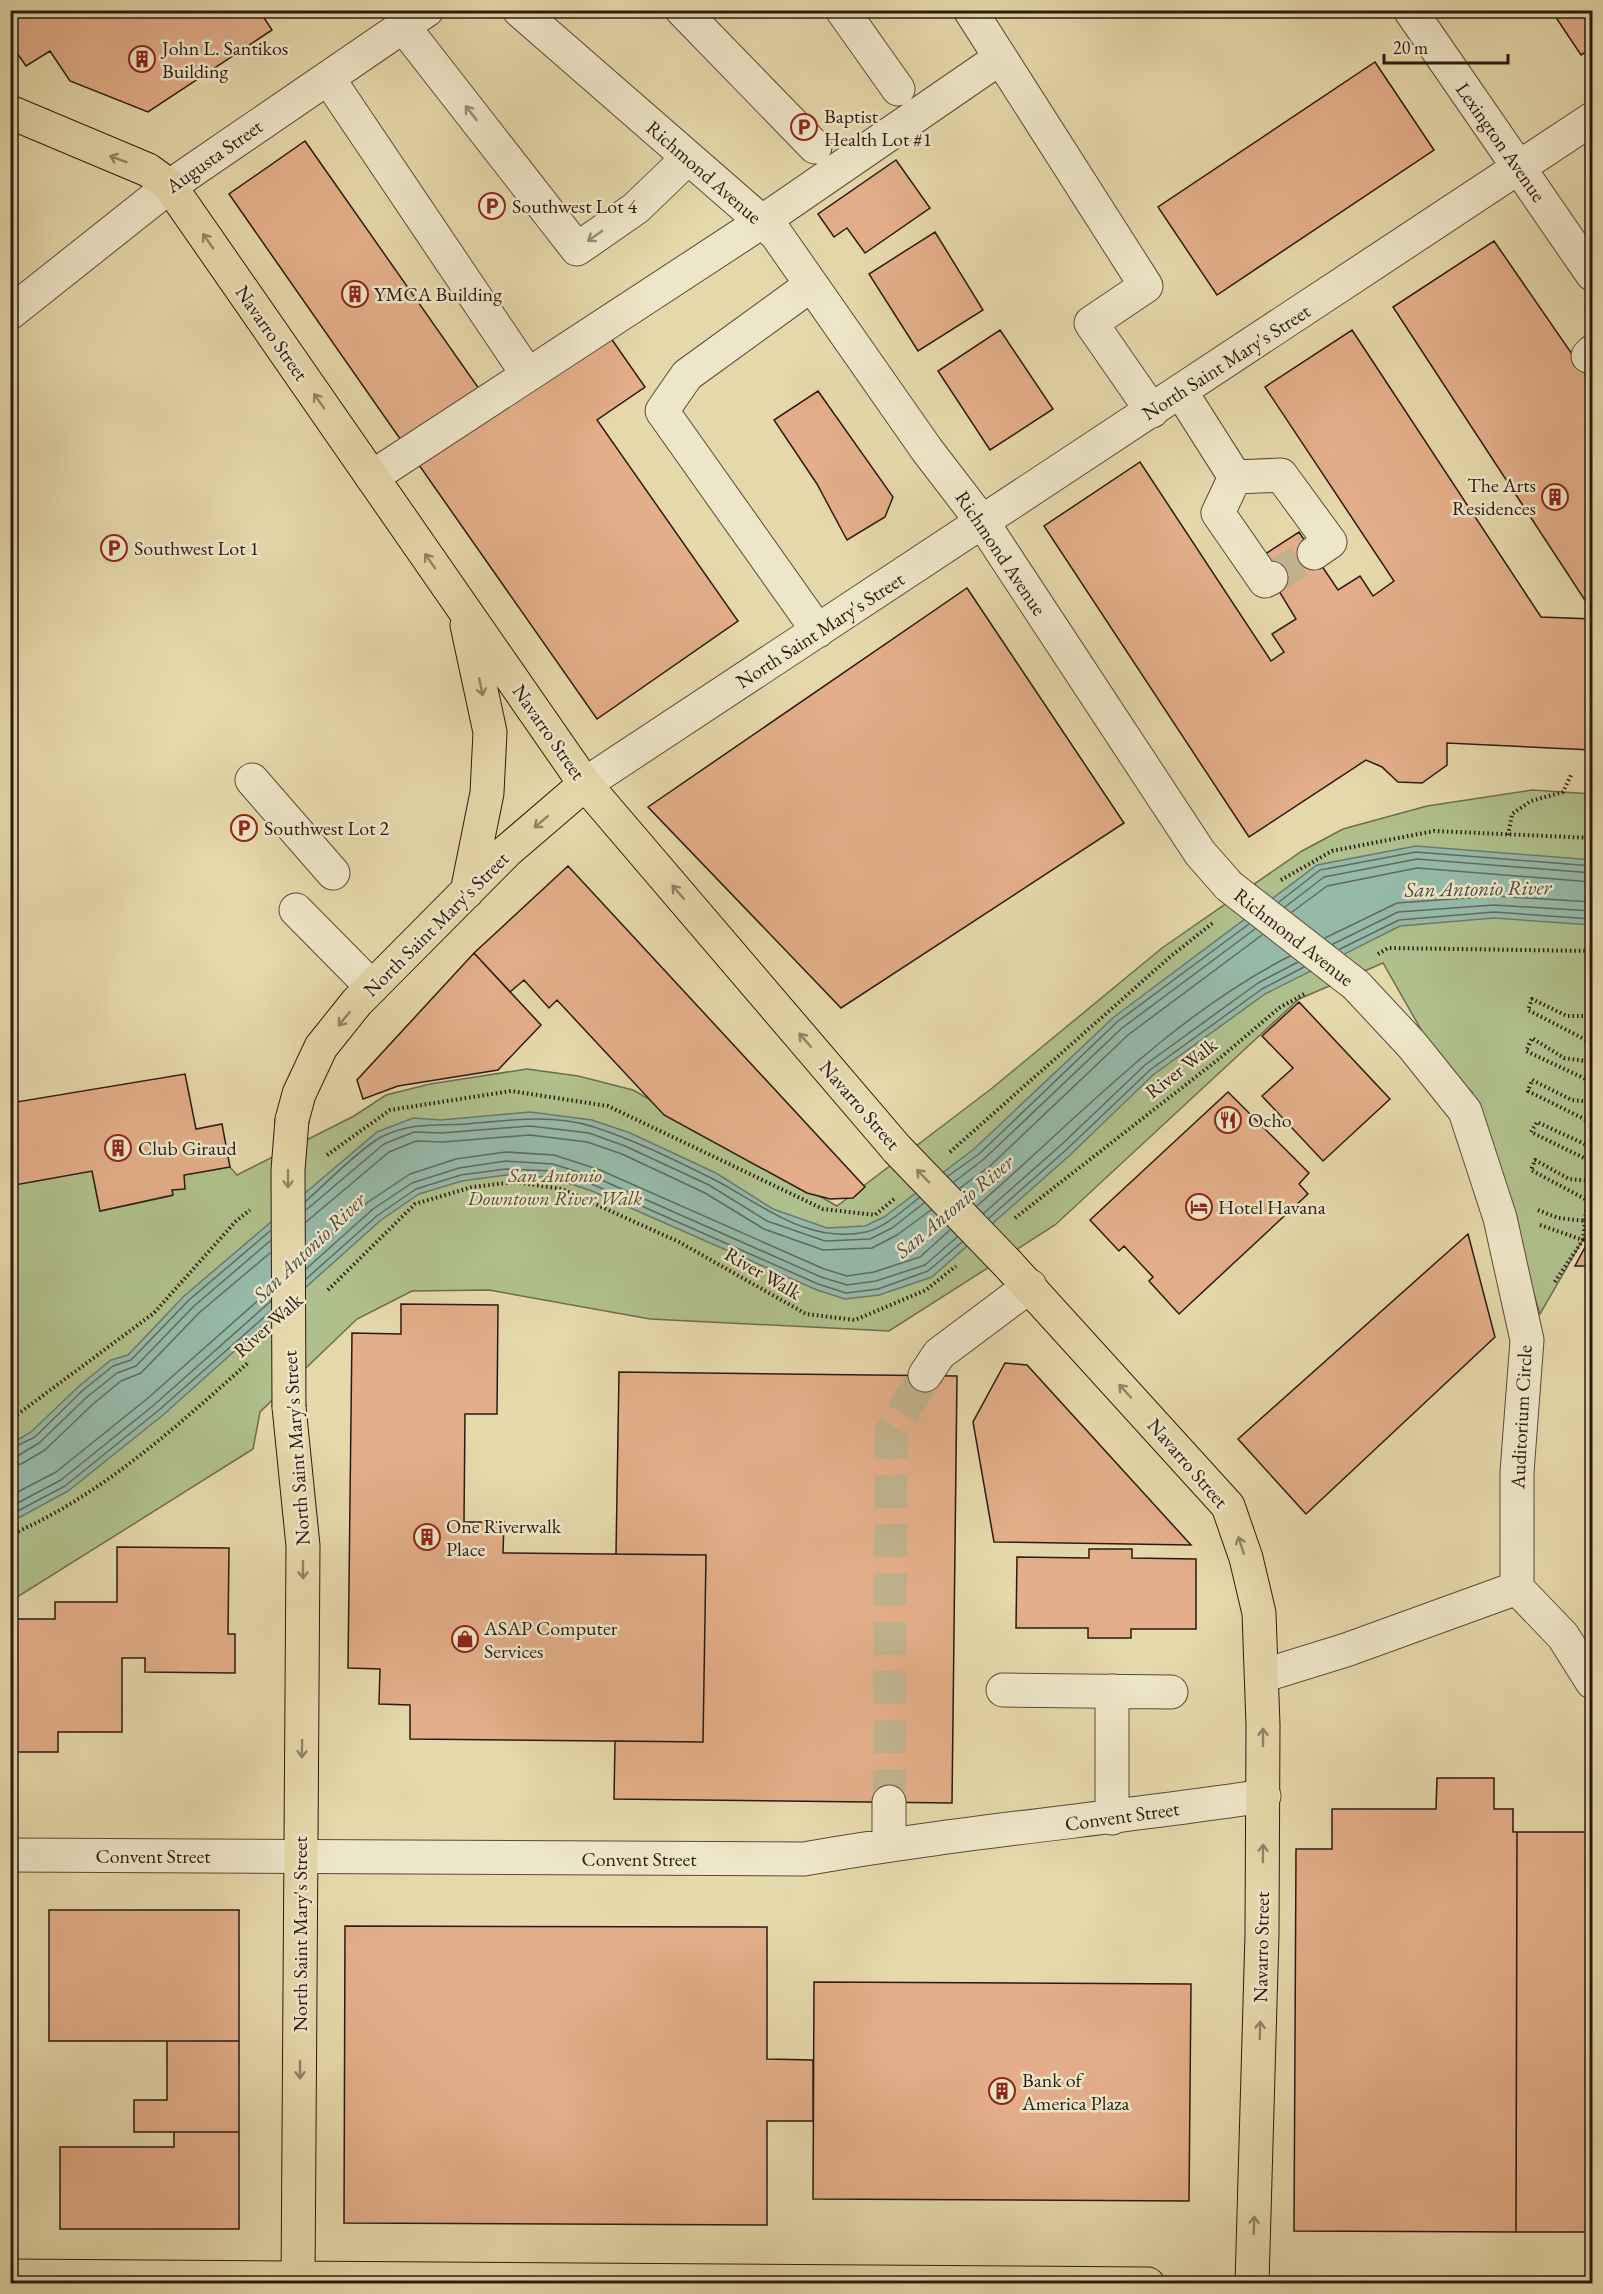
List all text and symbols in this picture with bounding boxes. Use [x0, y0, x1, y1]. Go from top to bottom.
scale bar [1384, 27, 1508, 65]
place label: John L. Santikos Building [160, 35, 288, 84]
text: 20 m [1393, 36, 1428, 59]
building icon: John L. Santikos Building [127, 44, 157, 74]
street label: Lexington Avenue [1450, 77, 1552, 207]
place label: Baptist Health Lot #1 [824, 103, 932, 152]
one-way arrow [464, 105, 477, 121]
parking icon: Baptist Health Lot #1 [789, 112, 819, 142]
street label: Augusta Street [160, 113, 268, 199]
street label: Richmond Avenue [641, 115, 767, 230]
one-way arrow [110, 153, 128, 164]
parking icon: Southwest Lot 4 [477, 191, 507, 221]
place label: Southwest Lot 4 [512, 193, 637, 219]
one-way arrow [588, 230, 604, 242]
one-way arrow [202, 233, 214, 249]
building icon: YMCA Building [340, 279, 370, 309]
street label: Navarro Street [229, 280, 315, 387]
place label: YMCA Building [374, 281, 502, 307]
street label: North Saint Mary's Street [1137, 297, 1316, 426]
one-way arrow [313, 393, 325, 410]
place label: The Arts Residences [1452, 472, 1536, 521]
building icon: The Arts Residences [1540, 482, 1570, 512]
street label: Richmond Avenue [950, 486, 1052, 621]
parking icon: Southwest Lot 1 [99, 533, 129, 563]
place label: Southwest Lot 1 [134, 535, 259, 561]
one-way arrow [424, 553, 437, 569]
street label: North Saint Mary's Street [731, 565, 910, 694]
one-way arrow [475, 677, 487, 696]
street label: Navarro Street [506, 679, 592, 786]
parking icon: Southwest Lot 2 [229, 813, 259, 843]
place label: Southwest Lot 2 [264, 815, 389, 841]
one-way arrow [534, 815, 549, 829]
street label: North Saint Mary's Street [358, 845, 515, 1002]
water label: San Antonio River [1403, 873, 1553, 903]
street label: Richmond Avenue [1229, 882, 1359, 992]
one-way arrow [671, 885, 685, 900]
one-way arrow [337, 1011, 350, 1027]
street label: River Walk [1140, 1031, 1223, 1104]
one-way arrow [798, 1032, 811, 1048]
street label: Navarro Street [814, 1055, 907, 1156]
restaurant icon: Ocho [1213, 1105, 1243, 1135]
place label: Ocho [1248, 1107, 1292, 1133]
building icon: Club Giraud [103, 1133, 133, 1163]
place label: Club Giraud [138, 1135, 238, 1161]
water label: San Antonio River [888, 1148, 1020, 1264]
park label: San Antonio Downtown River Walk [467, 1162, 642, 1211]
one-way arrow [282, 1168, 294, 1188]
one-way arrow [916, 1168, 931, 1183]
water label: San Antonio River [246, 1186, 372, 1308]
hotel icon: Hotel Havana [1184, 1192, 1214, 1222]
place label: Hotel Havana [1218, 1194, 1326, 1220]
street label: River Walk [720, 1241, 807, 1306]
street label: River Walk [228, 1287, 309, 1363]
street label: Auditorium Circle [1504, 1344, 1538, 1490]
street label: North Saint Mary's Street [276, 1349, 316, 1546]
one-way arrow [1118, 1384, 1132, 1399]
street label: Navarro Street [1142, 1413, 1235, 1514]
place label: One Riverwalk Place [446, 1513, 562, 1562]
building icon: One Riverwalk Place [412, 1522, 442, 1552]
one-way arrow [1235, 1536, 1246, 1555]
one-way arrow [297, 1560, 309, 1580]
place label: ASAP Computer Services [483, 1615, 618, 1664]
shop icon: ASAP Computer Services [450, 1624, 480, 1654]
one-way arrow [1257, 1728, 1269, 1748]
one-way arrow [296, 1738, 308, 1758]
street label: Convent Street [1063, 1795, 1181, 1837]
street label: North Saint Mary's Street [287, 1836, 313, 2032]
street label: Convent Street [96, 1843, 211, 1869]
one-way arrow [1257, 1844, 1269, 1864]
street label: Convent Street [582, 1846, 697, 1872]
street label: Navarro Street [1247, 1891, 1275, 2003]
one-way arrow [1254, 2021, 1265, 2041]
one-way arrow [294, 2059, 305, 2079]
place label: Bank of America Plaza [1021, 2067, 1130, 2116]
building icon: Bank of America Plaza [987, 2076, 1017, 2106]
one-way arrow [1248, 2216, 1260, 2236]

